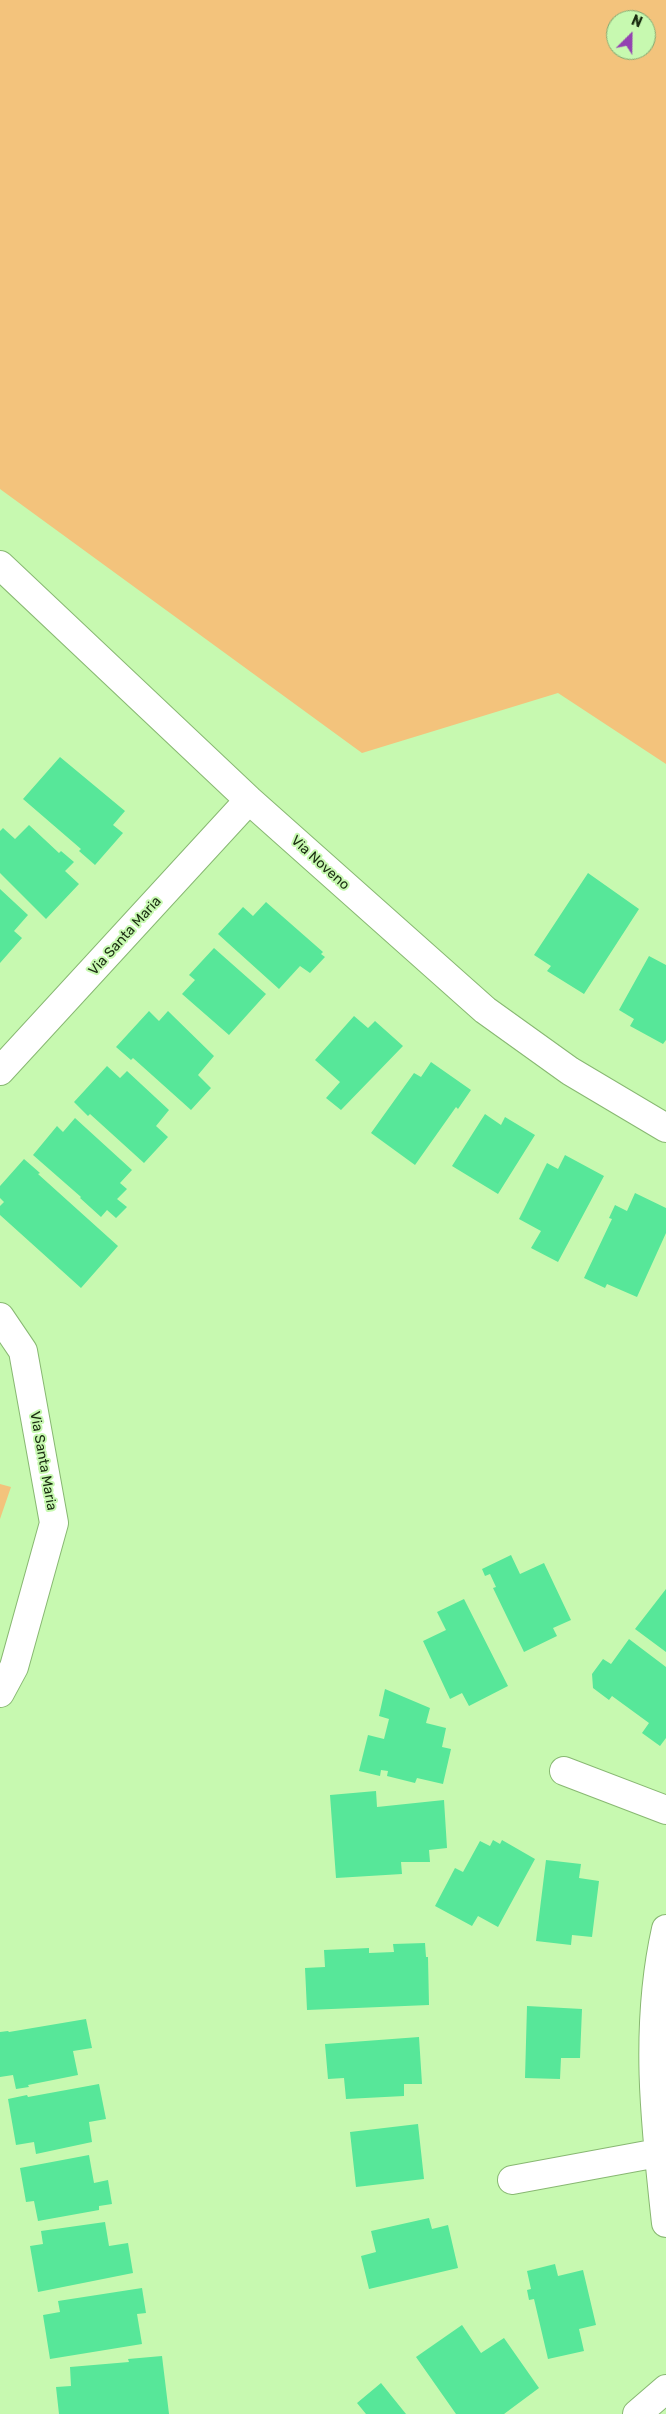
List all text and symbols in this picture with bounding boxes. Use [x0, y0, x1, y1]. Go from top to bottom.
north arrow [606, 10, 656, 60]
text: N [629, 12, 645, 31]
street label: Via Noveno [287, 832, 353, 894]
street label: Via Santa Maria [85, 893, 165, 979]
street label: Via Santa Maria [26, 1410, 60, 1512]

